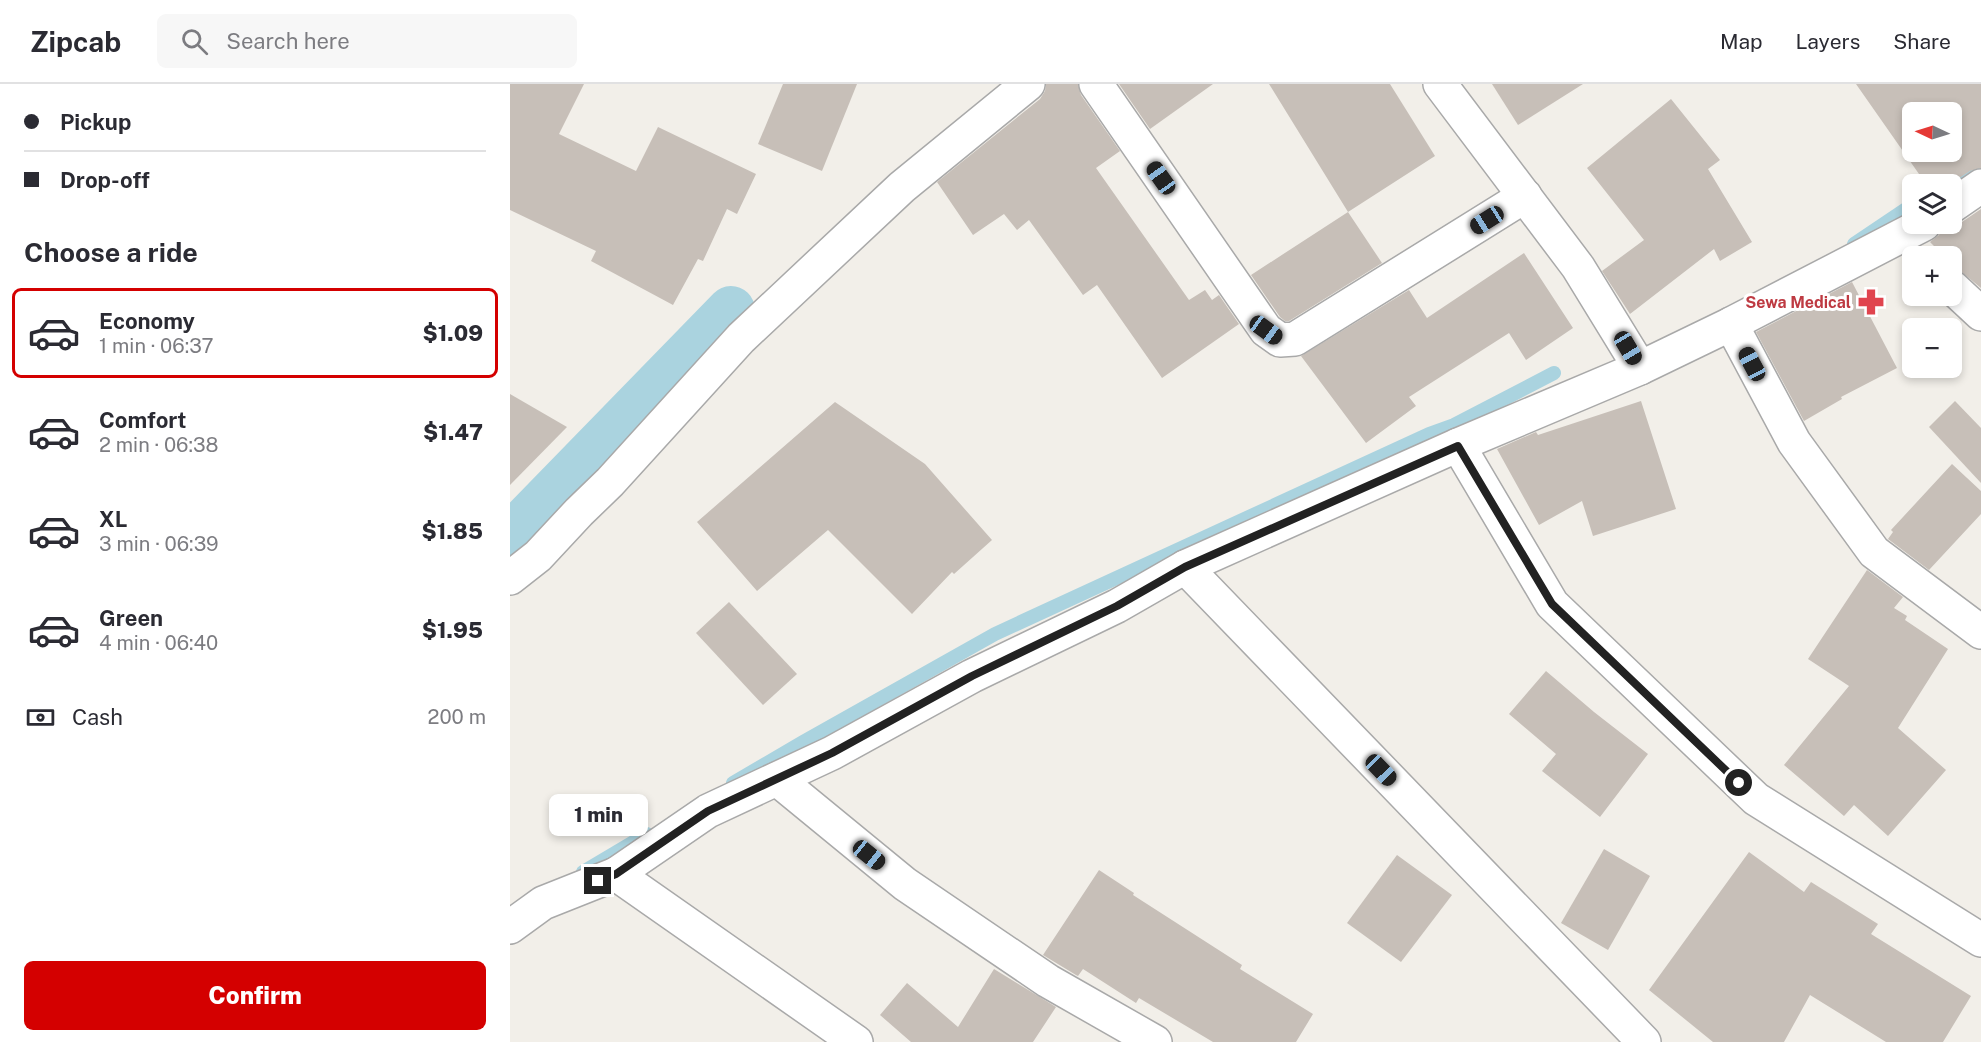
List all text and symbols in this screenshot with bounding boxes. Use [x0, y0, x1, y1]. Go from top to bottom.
search box [157, 14, 577, 68]
text: Zipcab [30, 25, 121, 58]
icon: search [178, 25, 211, 58]
text: Search here [226, 28, 350, 54]
text: Map [1720, 29, 1763, 54]
text: Layers [1796, 29, 1860, 54]
text: Share [1893, 29, 1951, 54]
north arrow [1902, 102, 1962, 162]
map controls [1902, 102, 1962, 378]
text: Pickup [60, 109, 131, 135]
car [1143, 158, 1179, 198]
text: Drop-off [60, 167, 150, 193]
button: layers [1902, 174, 1962, 234]
car [1467, 203, 1507, 237]
text: Choose a ride [24, 236, 198, 268]
button: + [1902, 246, 1962, 306]
pharmacy icon: Sewa Medical [1856, 287, 1886, 317]
place label: Sewa Medical [1745, 293, 1851, 312]
icon: car [27, 306, 81, 360]
text: Economy [99, 308, 195, 334]
car [1246, 312, 1286, 348]
button: − [1902, 318, 1962, 378]
text: $1.09 [422, 320, 483, 346]
car [1611, 328, 1645, 368]
text: 1 min · 06:37 [99, 334, 213, 358]
car [1736, 344, 1768, 384]
icon: car [27, 405, 81, 459]
text: Comfort [99, 407, 186, 433]
text: $1.47 [423, 419, 483, 445]
text: 2 min · 06:38 [99, 433, 218, 457]
icon: car [27, 504, 81, 558]
text: XL [99, 506, 127, 532]
text: $1.85 [422, 518, 483, 544]
text: 3 min · 06:39 [99, 532, 219, 556]
icon: car [27, 603, 81, 657]
text: Green [99, 605, 163, 631]
text: $1.95 [422, 617, 483, 643]
text: 4 min · 06:40 [99, 631, 218, 655]
icon: cash [24, 701, 57, 734]
text: Cash [72, 704, 123, 730]
text: 200 m [428, 705, 486, 729]
car [1362, 751, 1400, 789]
route start [1725, 769, 1752, 796]
callout: 1 min [548, 794, 648, 836]
text: 1 min [574, 803, 623, 827]
car [849, 837, 889, 873]
route end [584, 867, 611, 894]
button: Confirm [24, 961, 486, 1030]

